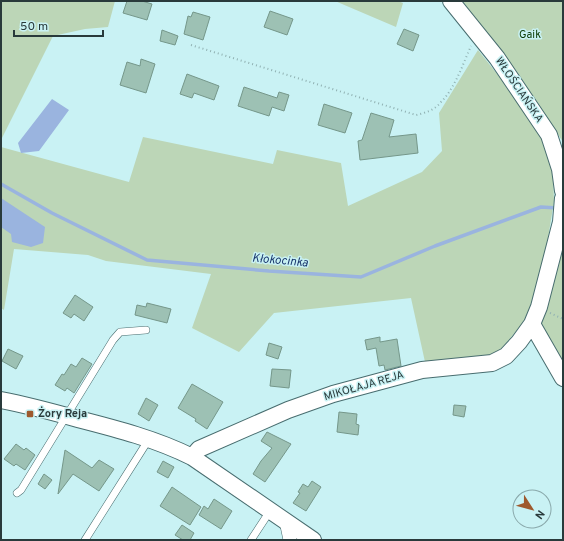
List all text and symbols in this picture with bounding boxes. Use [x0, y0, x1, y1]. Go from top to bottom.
scale bar [14, 12, 103, 38]
text: 50 m [20, 19, 48, 35]
park label: Gaik [519, 28, 541, 42]
street label: WŁOŚCIAŃSKA [492, 54, 547, 126]
water label: Kłokocinka [251, 251, 310, 271]
street label: MIKOŁAJA REJA [322, 368, 406, 404]
place label: Żory Reja [38, 406, 87, 421]
marker: Żory Reja [25, 409, 35, 419]
north arrow [512, 489, 552, 529]
text: N [531, 507, 547, 522]

